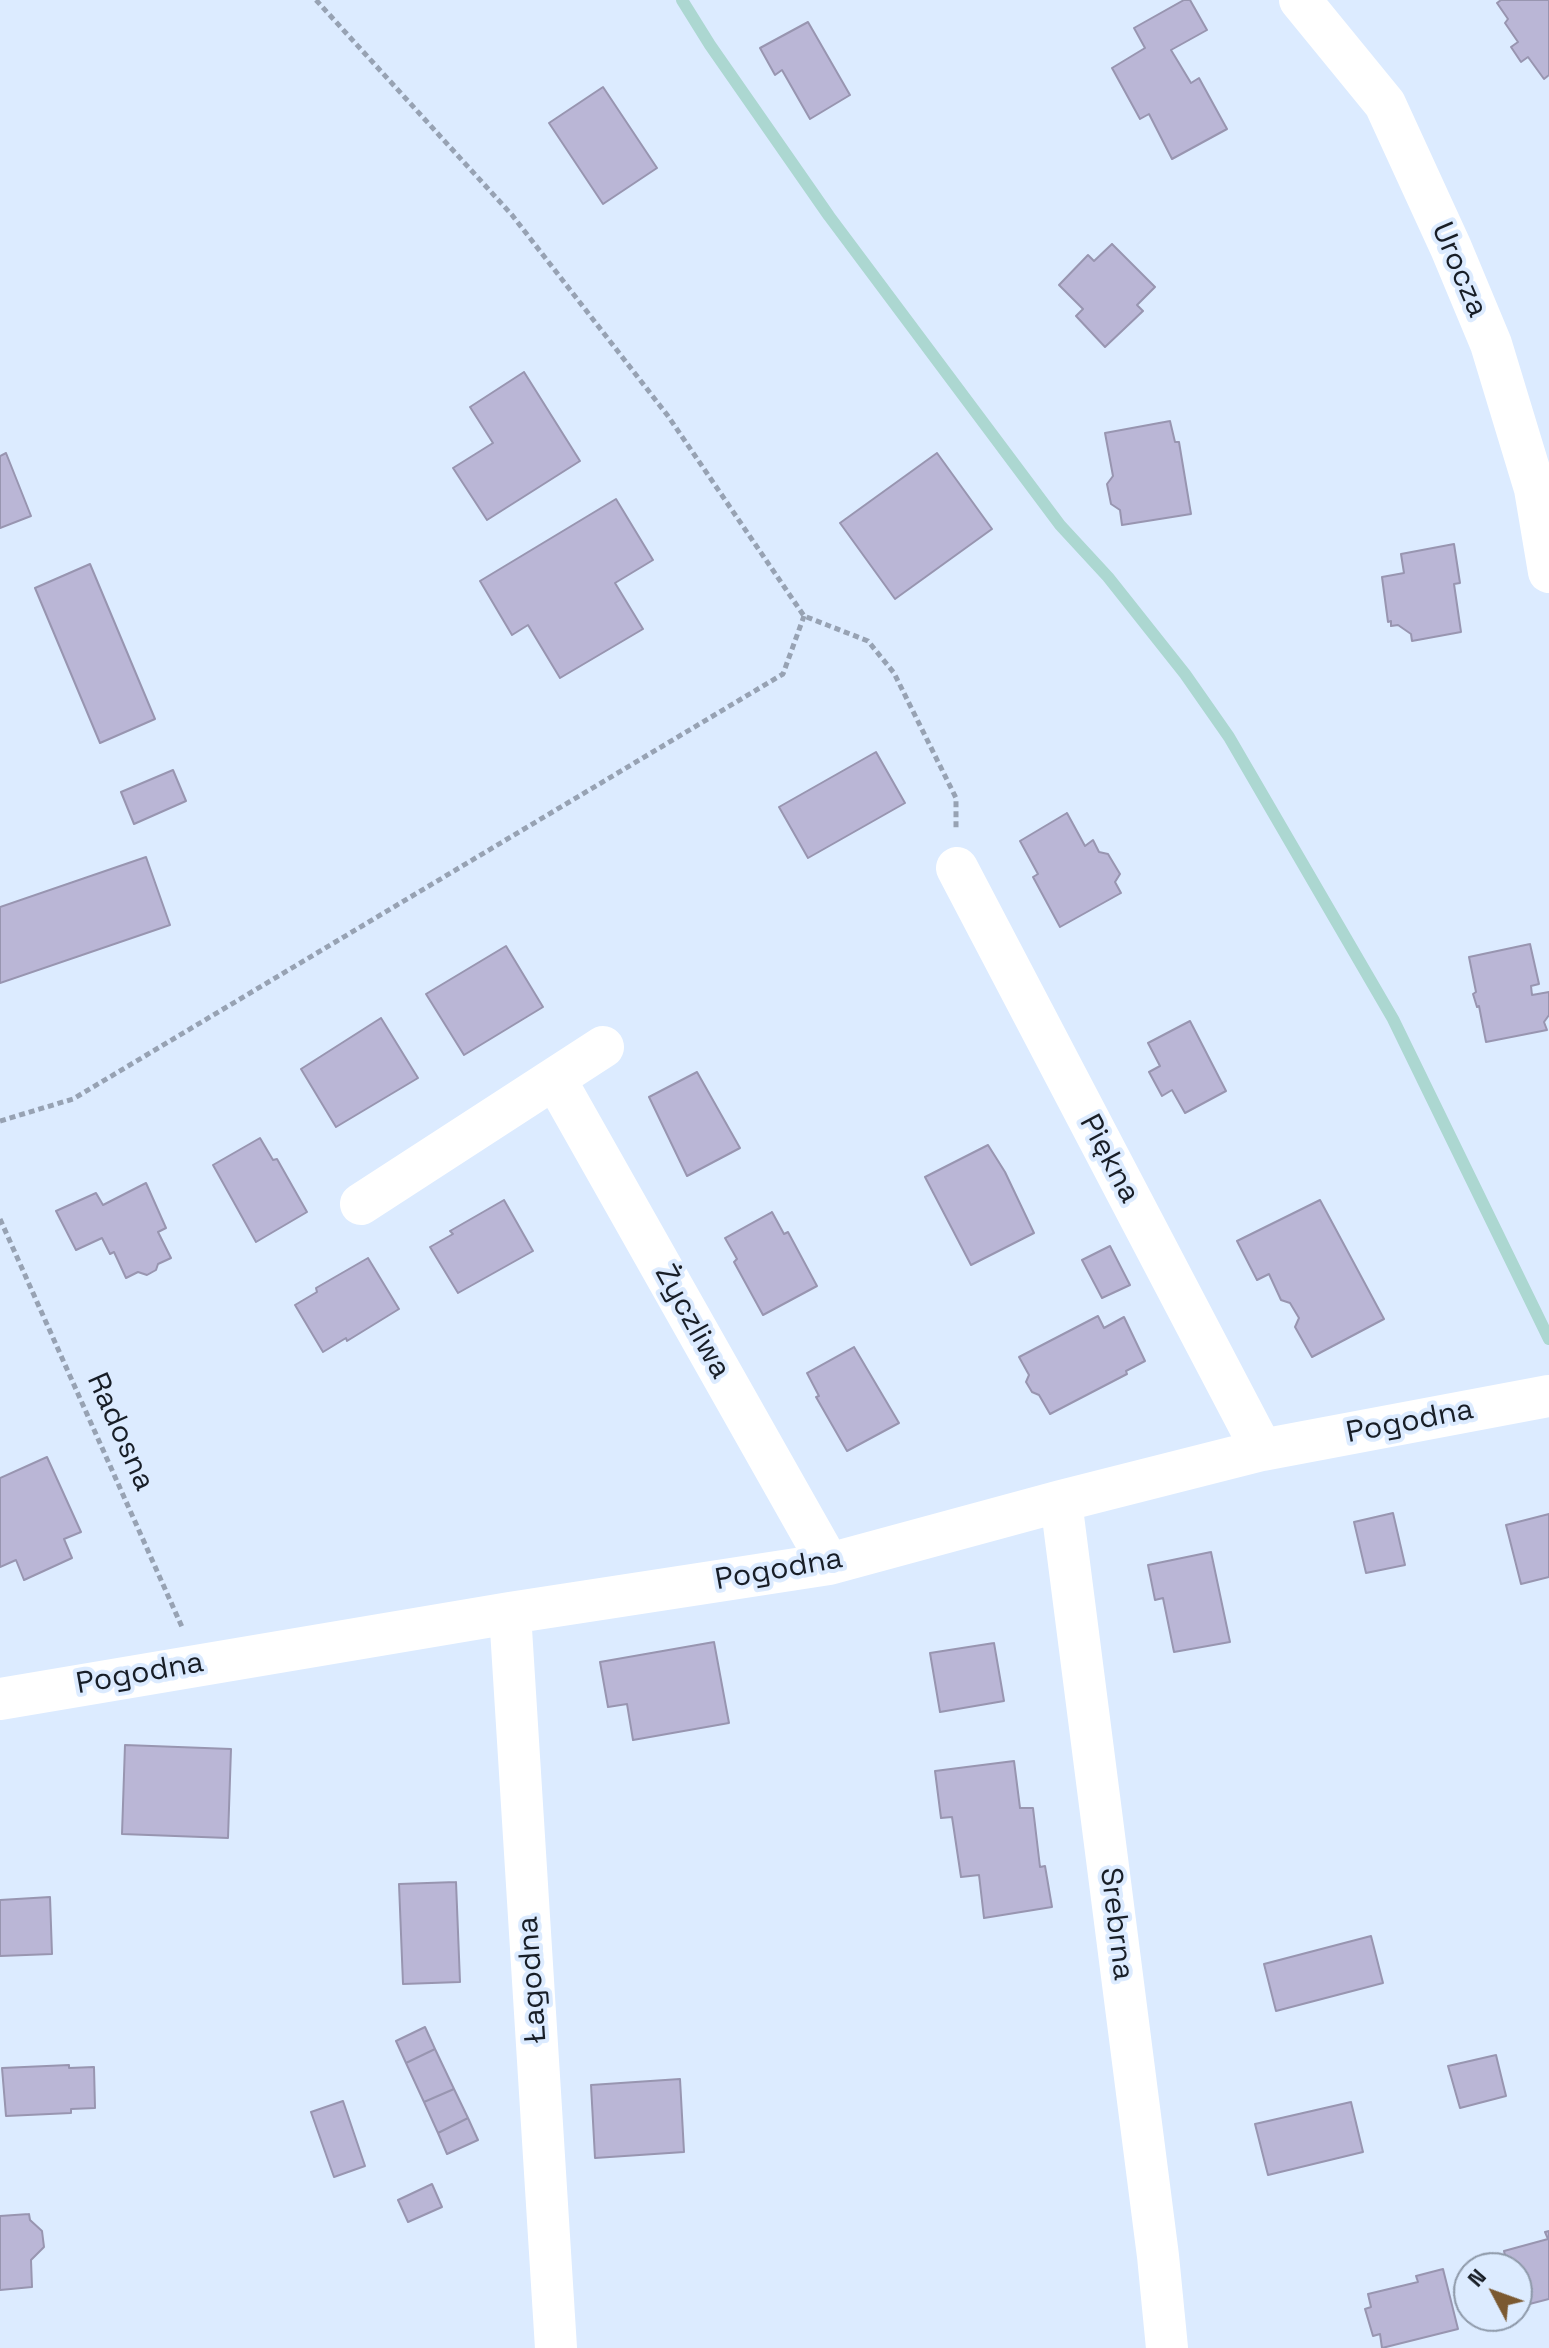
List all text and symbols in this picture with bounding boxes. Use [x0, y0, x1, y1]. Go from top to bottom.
street label: Urocza [1423, 217, 1495, 323]
street label: Piękna [1071, 1109, 1147, 1209]
street label: Życzliwa [646, 1259, 738, 1385]
street label: Radosna [78, 1368, 162, 1496]
street label: Pogodna [1343, 1392, 1477, 1452]
street label: Pogodna [712, 1541, 846, 1599]
street label: Pogodna [73, 1645, 207, 1703]
street label: Srebrna [1091, 1866, 1141, 1982]
street label: Łagodna [511, 1915, 555, 2045]
north arrow [1453, 2252, 1533, 2332]
text: N [1461, 2263, 1492, 2292]

